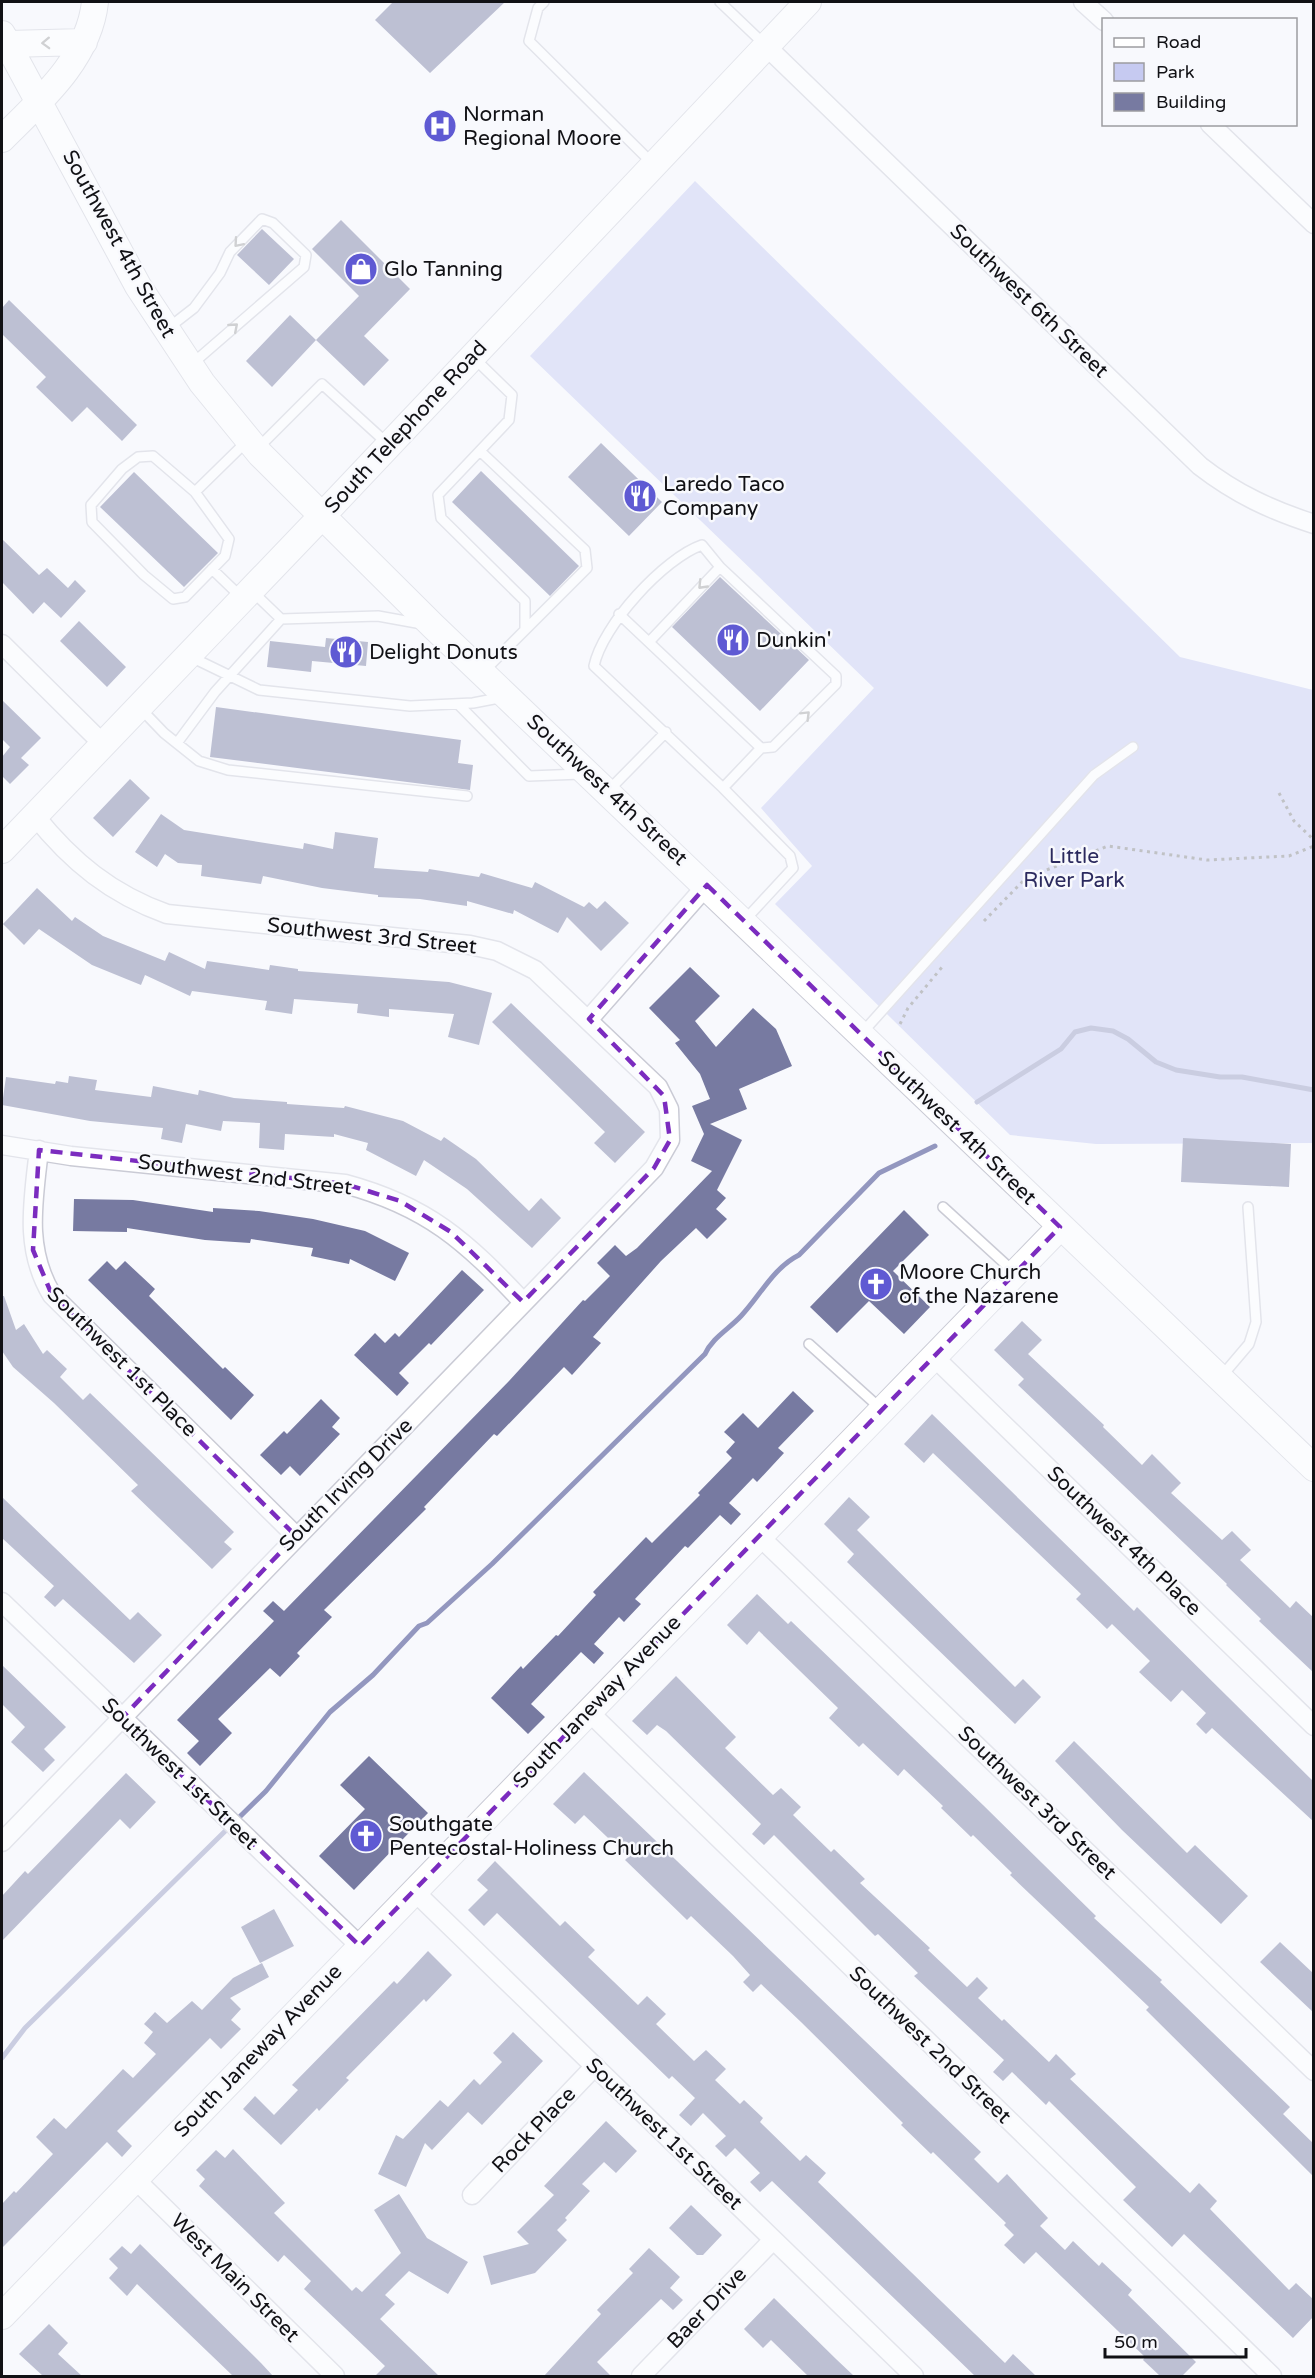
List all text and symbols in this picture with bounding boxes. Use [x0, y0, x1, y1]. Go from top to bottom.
legend [1102, 18, 1297, 126]
text: Road [1156, 31, 1201, 53]
one-way arrow [41, 37, 50, 50]
text: Park [1156, 61, 1195, 83]
text: Building [1156, 91, 1226, 113]
place label: Norman Regional Moore [463, 102, 622, 151]
hospital icon: Norman Regional Moore [422, 108, 458, 144]
street label: Southwest 4th Street [57, 146, 181, 342]
street label: Southwest 6th Street [945, 219, 1113, 383]
one-way arrow [234, 236, 245, 247]
shop icon: Glo Tanning [343, 251, 379, 287]
place label: Glo Tanning [384, 257, 503, 282]
one-way arrow [227, 323, 238, 334]
street label: South Telephone Road [319, 335, 493, 519]
place label: Laredo Taco Company [663, 472, 785, 521]
restaurant icon: Laredo Taco Company [622, 478, 658, 514]
one-way arrow [698, 577, 709, 588]
restaurant icon: Dunkin' [715, 622, 751, 658]
place label: Dunkin' [756, 628, 831, 653]
restaurant icon: Delight Donuts [328, 634, 364, 670]
place label: Delight Donuts [369, 640, 518, 665]
street label: Southwest 4th Street [522, 709, 692, 871]
one-way arrow [798, 711, 809, 722]
park label: Little River Park [1023, 844, 1125, 893]
street label: Southwest 3rd Street [266, 913, 478, 959]
street label: Southwest 4th Street [873, 1046, 1041, 1210]
street label: Southwest 2nd Street [136, 1149, 354, 1201]
place label: Moore Church of the Nazarene [899, 1260, 1059, 1309]
church icon: Moore Church of the Nazarene [858, 1266, 894, 1302]
street label: Southwest 1st Place [42, 1282, 202, 1442]
street label: South Irving Drive [274, 1413, 418, 1557]
street label: Southwest 4th Place [1042, 1461, 1206, 1621]
street label: South Janeway Avenue [508, 1610, 686, 1794]
street label: Southwest 1st Street [97, 1693, 263, 1855]
street label: Southwest 3rd Street [953, 1721, 1121, 1885]
place label: Southgate Pentecostal-Holiness Church [389, 1812, 674, 1861]
church icon: Southgate Pentecostal-Holiness Church [348, 1818, 384, 1854]
street label: South Janeway Avenue [169, 1959, 347, 2143]
street label: Southwest 2nd Street [844, 1961, 1016, 2129]
street label: Southwest 1st Street [581, 2053, 747, 2215]
street label: Rock Place [487, 2082, 581, 2178]
street label: West Main Street [166, 2209, 304, 2347]
street label: Baer Drive [662, 2262, 752, 2354]
scale bar [1105, 2321, 1246, 2359]
text: 50 m [1114, 2331, 1158, 2353]

